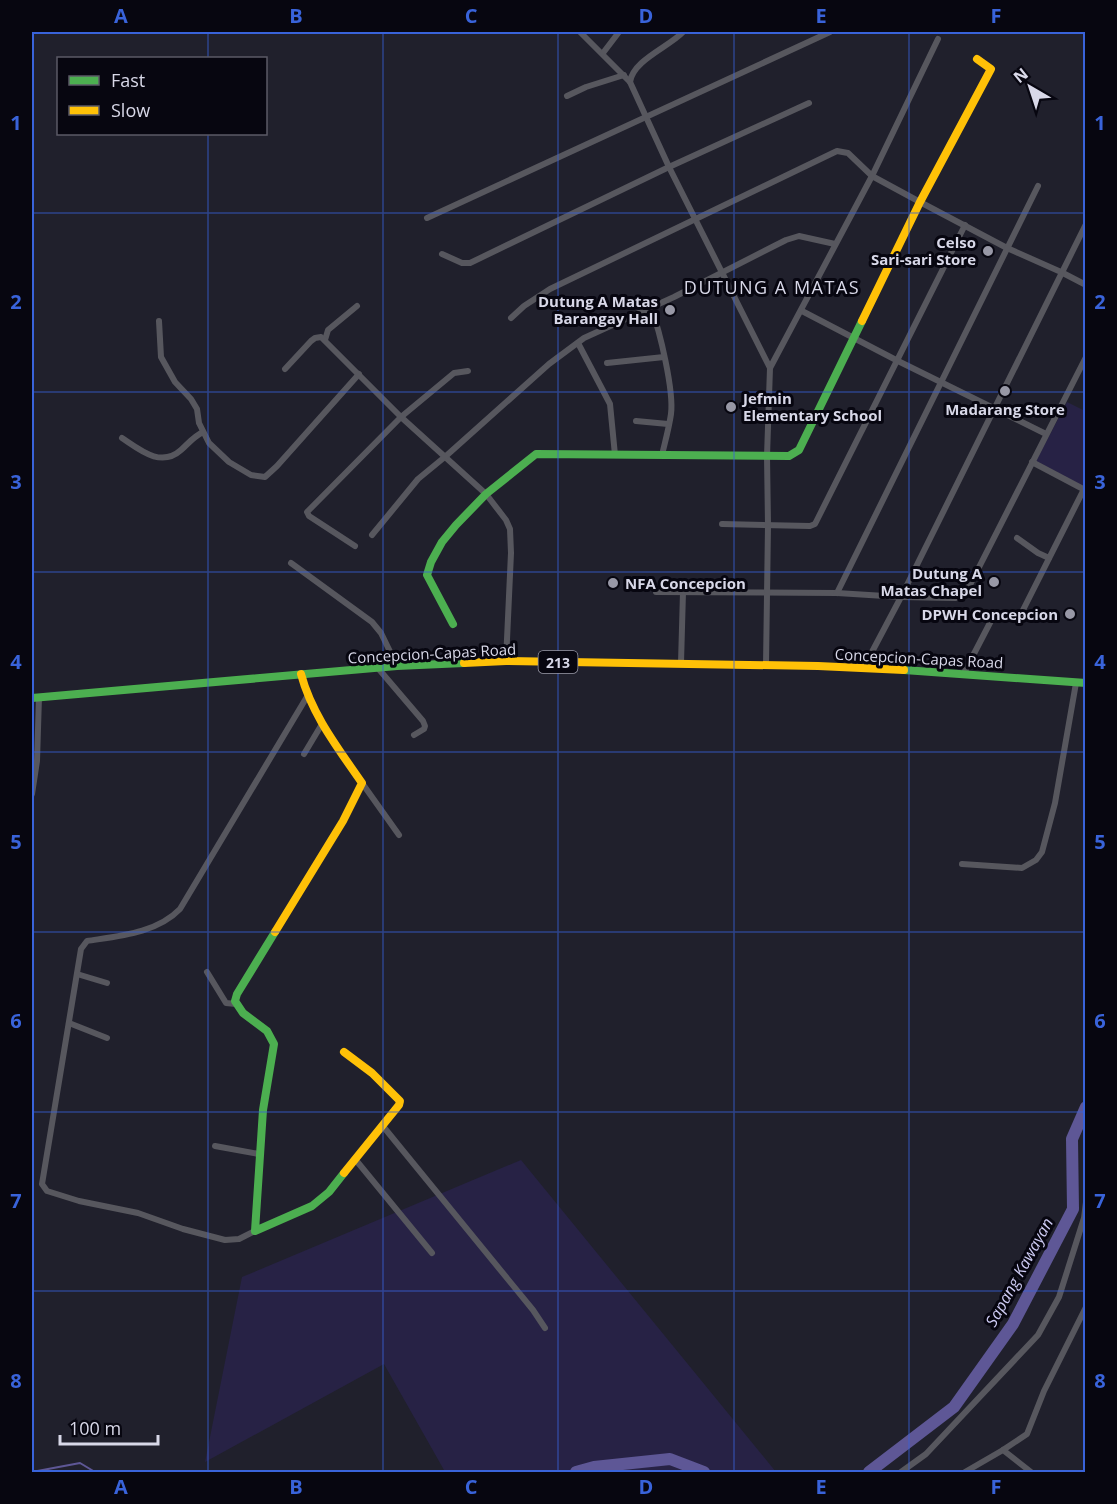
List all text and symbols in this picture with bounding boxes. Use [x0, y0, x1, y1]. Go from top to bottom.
text: A [114, 2, 128, 29]
text: B [289, 2, 303, 29]
text: C [465, 2, 478, 29]
text: D [639, 2, 653, 29]
text: E [815, 2, 827, 29]
text: F [991, 2, 1001, 29]
legend [57, 57, 267, 135]
north arrow [1000, 57, 1060, 117]
text: N [1009, 63, 1033, 88]
text: Fast [111, 68, 145, 92]
text: Slow [111, 98, 150, 122]
text: 1 [10, 109, 22, 136]
text: 1 [1094, 109, 1106, 136]
place label: Celso Sari-sari Store [871, 232, 976, 269]
marker: Celso Sari-sari Store [981, 244, 995, 258]
district label: DUTUNG A MATAS [684, 275, 860, 299]
text: 2 [10, 288, 22, 315]
text: 2 [1094, 288, 1106, 315]
place label: Dutung A Matas Barangay Hall [538, 291, 658, 328]
marker: Dutung A Matas Barangay Hall [663, 303, 677, 317]
marker: Madarang Store [998, 384, 1012, 398]
place label: Jefmin Elementary School [741, 388, 882, 425]
place label: Madarang Store [945, 399, 1065, 419]
marker: Jefmin Elementary School [724, 400, 738, 414]
text: 3 [10, 468, 22, 495]
text: 3 [1094, 468, 1106, 495]
place label: Dutung A Matas Chapel [880, 563, 983, 600]
place label: NFA Concepcion [625, 573, 746, 593]
marker: Dutung A Matas Chapel [987, 575, 1001, 589]
marker: NFA Concepcion [606, 576, 620, 590]
place label: DPWH Concepcion [921, 604, 1058, 624]
marker: DPWH Concepcion [1063, 607, 1077, 621]
street label: Concepcion-Capas Road [347, 639, 517, 667]
street label: Concepcion-Capas Road [834, 644, 1004, 672]
text: 4 [10, 648, 22, 675]
text: 4 [1094, 648, 1106, 675]
road number: 213 [538, 651, 578, 673]
text: 5 [10, 828, 22, 855]
text: 5 [1094, 828, 1106, 855]
text: 6 [10, 1007, 22, 1034]
text: 6 [1094, 1007, 1106, 1034]
text: 7 [10, 1187, 22, 1214]
text: 7 [1094, 1187, 1106, 1214]
water label: Sapang Kawayan [980, 1214, 1058, 1330]
text: 8 [10, 1367, 22, 1394]
text: 8 [1094, 1367, 1106, 1394]
scale bar [60, 1408, 158, 1446]
text: 100 m [69, 1416, 121, 1440]
text: A [114, 1473, 128, 1500]
text: B [289, 1473, 303, 1500]
text: C [465, 1473, 478, 1500]
text: D [639, 1473, 653, 1500]
text: E [815, 1473, 827, 1500]
text: F [991, 1473, 1001, 1500]

